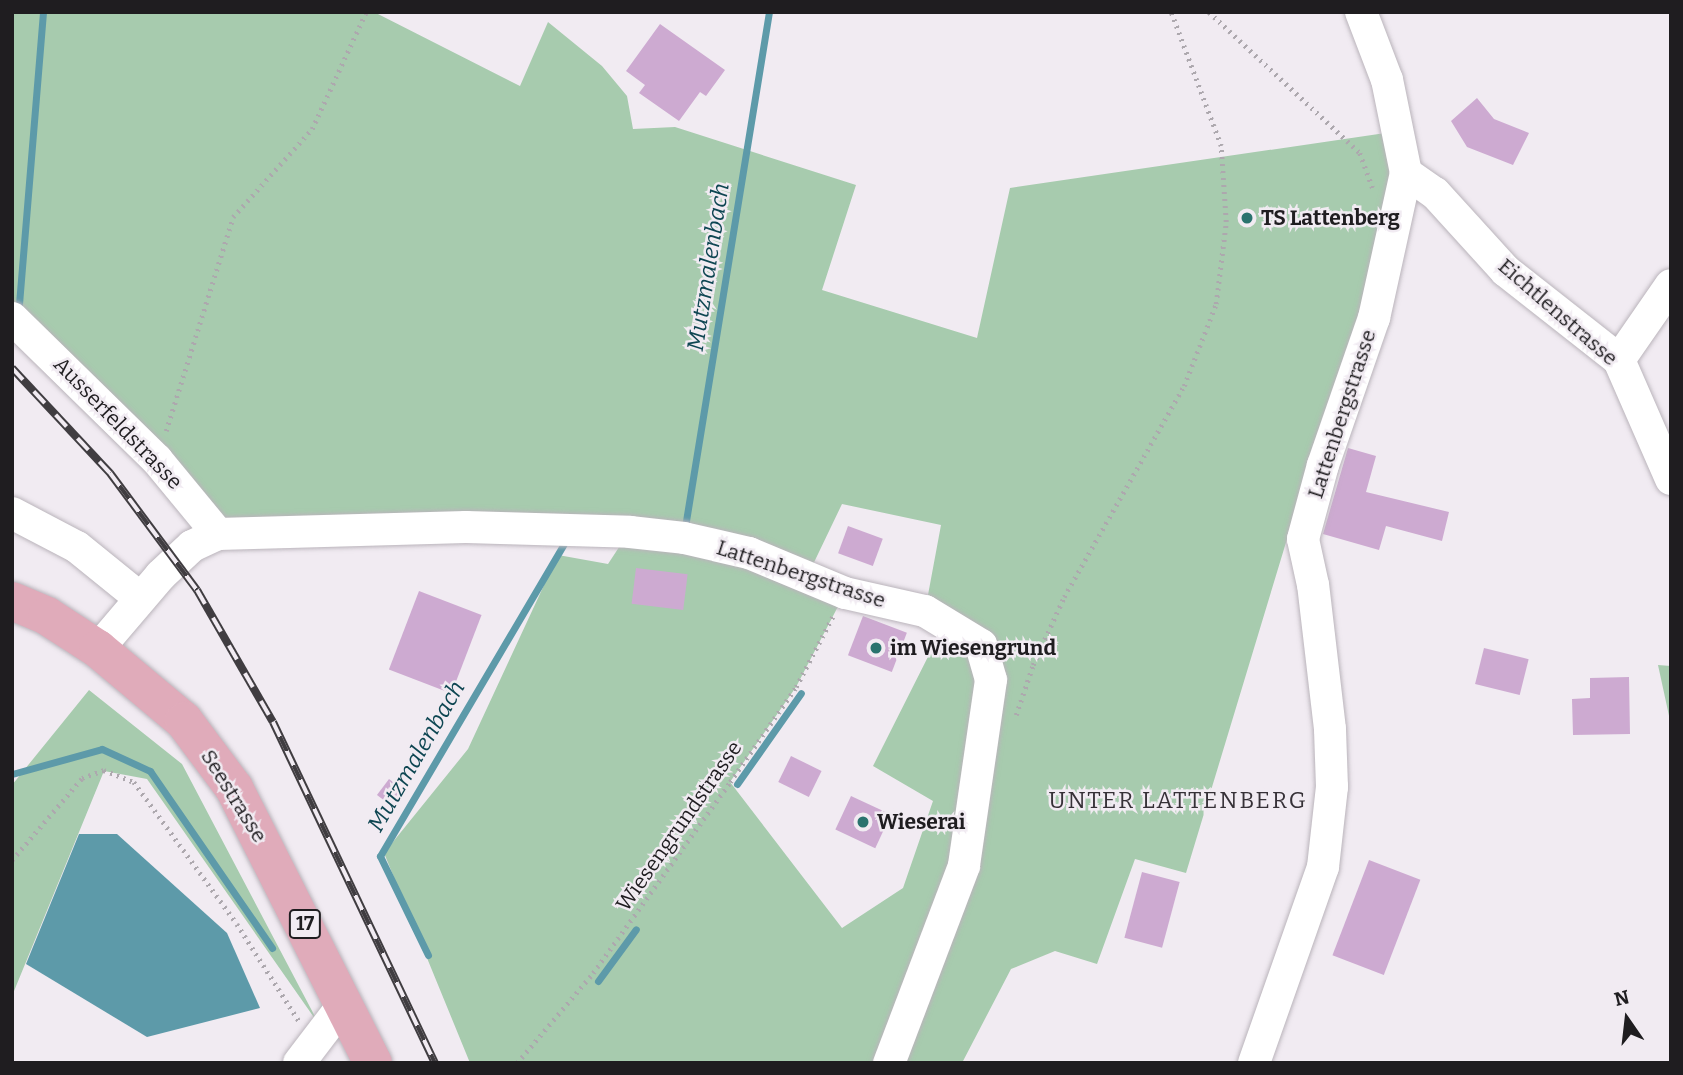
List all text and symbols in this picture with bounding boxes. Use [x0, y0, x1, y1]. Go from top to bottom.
water label: Mutzmalenbach [681, 181, 735, 353]
place label: TS Lattenberg [1261, 205, 1400, 231]
marker: TS Lattenberg [1239, 210, 1255, 226]
street label: Eichtlenstrasse [1493, 253, 1623, 371]
street label: Lattenbergstrasse [1303, 326, 1381, 502]
street label: Ausserfeldstrasse [48, 352, 188, 494]
street label: Lattenbergstrasse [713, 535, 889, 613]
place label: im Wiesengrund [890, 635, 1056, 661]
marker: im Wiesengrund [868, 640, 884, 656]
water label: Mutzmalenbach [362, 676, 470, 836]
street label: Wiesengrundstrasse [611, 736, 747, 916]
street label: Seestrasse [196, 745, 272, 847]
district label: UNTER LATTENBERG [1050, 786, 1306, 814]
place label: Wieserai [877, 809, 966, 835]
marker: Wieserai [855, 814, 871, 830]
road number: 17 [288, 908, 322, 940]
north arrow [1592, 984, 1662, 1054]
text: N [1612, 985, 1632, 1011]

